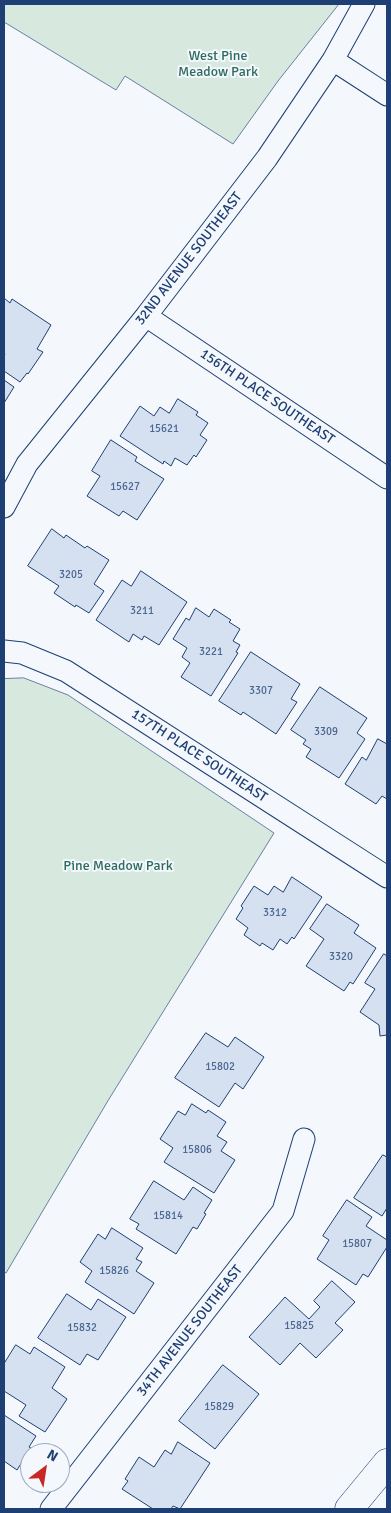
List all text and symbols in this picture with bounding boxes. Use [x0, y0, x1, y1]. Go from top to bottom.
park label: West Pine Meadow Park [178, 48, 258, 80]
street label: 32ND AVENUE SOUTHEAST [132, 189, 246, 329]
street label: 156TH PLACE SOUTHEAST [197, 346, 337, 448]
house number: 15621 [149, 422, 179, 436]
house number: 15627 [110, 480, 140, 494]
house number: 3205 [59, 568, 83, 582]
house number: 3211 [130, 604, 154, 618]
house number: 3221 [199, 645, 223, 659]
house number: 3307 [249, 684, 273, 698]
street label: 157TH PLACE SOUTHEAST [128, 706, 270, 806]
house number: 3309 [314, 725, 338, 739]
park label: Pine Meadow Park [63, 858, 173, 874]
house number: 3312 [263, 906, 287, 920]
house number: 3320 [329, 950, 353, 964]
house number: 15802 [205, 1060, 235, 1074]
house number: 15806 [182, 1143, 212, 1157]
house number: 15814 [153, 1209, 183, 1223]
house number: 15807 [342, 1237, 372, 1251]
street label: 34TH AVENUE SOUTHEAST [134, 1262, 246, 1400]
house number: 15826 [99, 1264, 129, 1278]
house number: 15825 [284, 1319, 314, 1333]
house number: 15832 [67, 1321, 97, 1335]
house number: 15829 [204, 1400, 234, 1414]
north arrow [20, 1443, 70, 1493]
text: N [44, 1446, 61, 1465]

